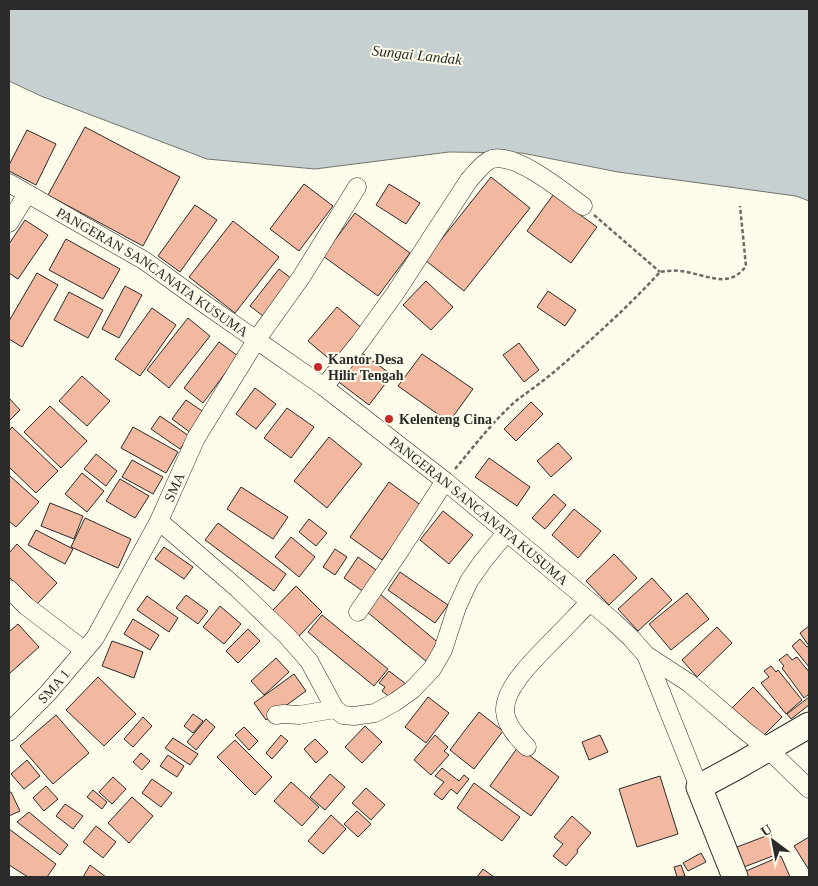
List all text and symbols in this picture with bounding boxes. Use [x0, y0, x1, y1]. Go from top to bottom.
water label: Sungai Landak [371, 42, 463, 68]
street label: PANGERAN SANCANATA KUSUMA [54, 205, 252, 341]
place label: Kantor Desa Hilir Tengah [328, 352, 404, 383]
marker: Kantor Desa Hilir Tengah [312, 361, 324, 373]
place label: Kelenteng Cina [399, 412, 492, 427]
marker: Kelenteng Cina [383, 413, 395, 425]
street label: PANGERAN SANCANATA KUSUMA [387, 434, 572, 589]
street label: SMA [162, 470, 188, 504]
street label: SMA 1 [35, 666, 73, 707]
north arrow [748, 816, 798, 866]
text: U [758, 821, 775, 839]

